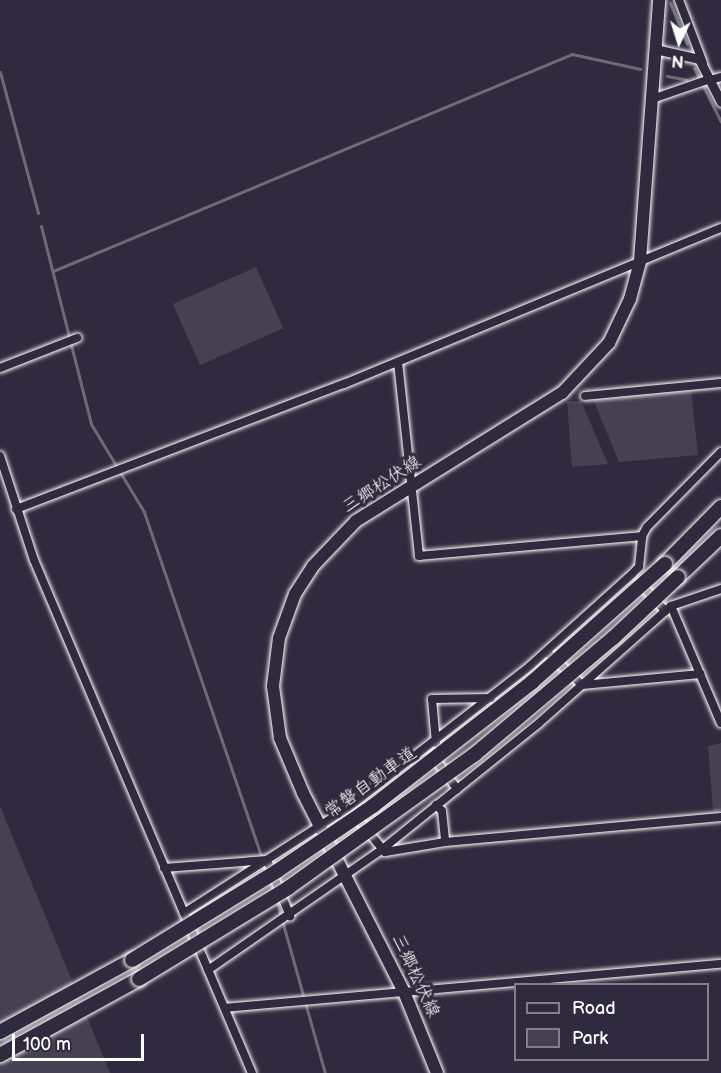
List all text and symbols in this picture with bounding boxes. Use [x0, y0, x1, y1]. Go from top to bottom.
north arrow [649, 12, 709, 72]
text: N [671, 51, 684, 70]
street label: 三郷松伏線 [338, 451, 426, 519]
street label: 常磐自動車道 [321, 743, 421, 823]
street label: 三郷松伏線 [386, 931, 444, 1021]
legend [514, 983, 709, 1061]
text: Road [572, 998, 616, 1019]
scale bar [15, 1022, 147, 1060]
text: Park [572, 1028, 608, 1049]
text: 100 m [23, 1034, 71, 1055]

